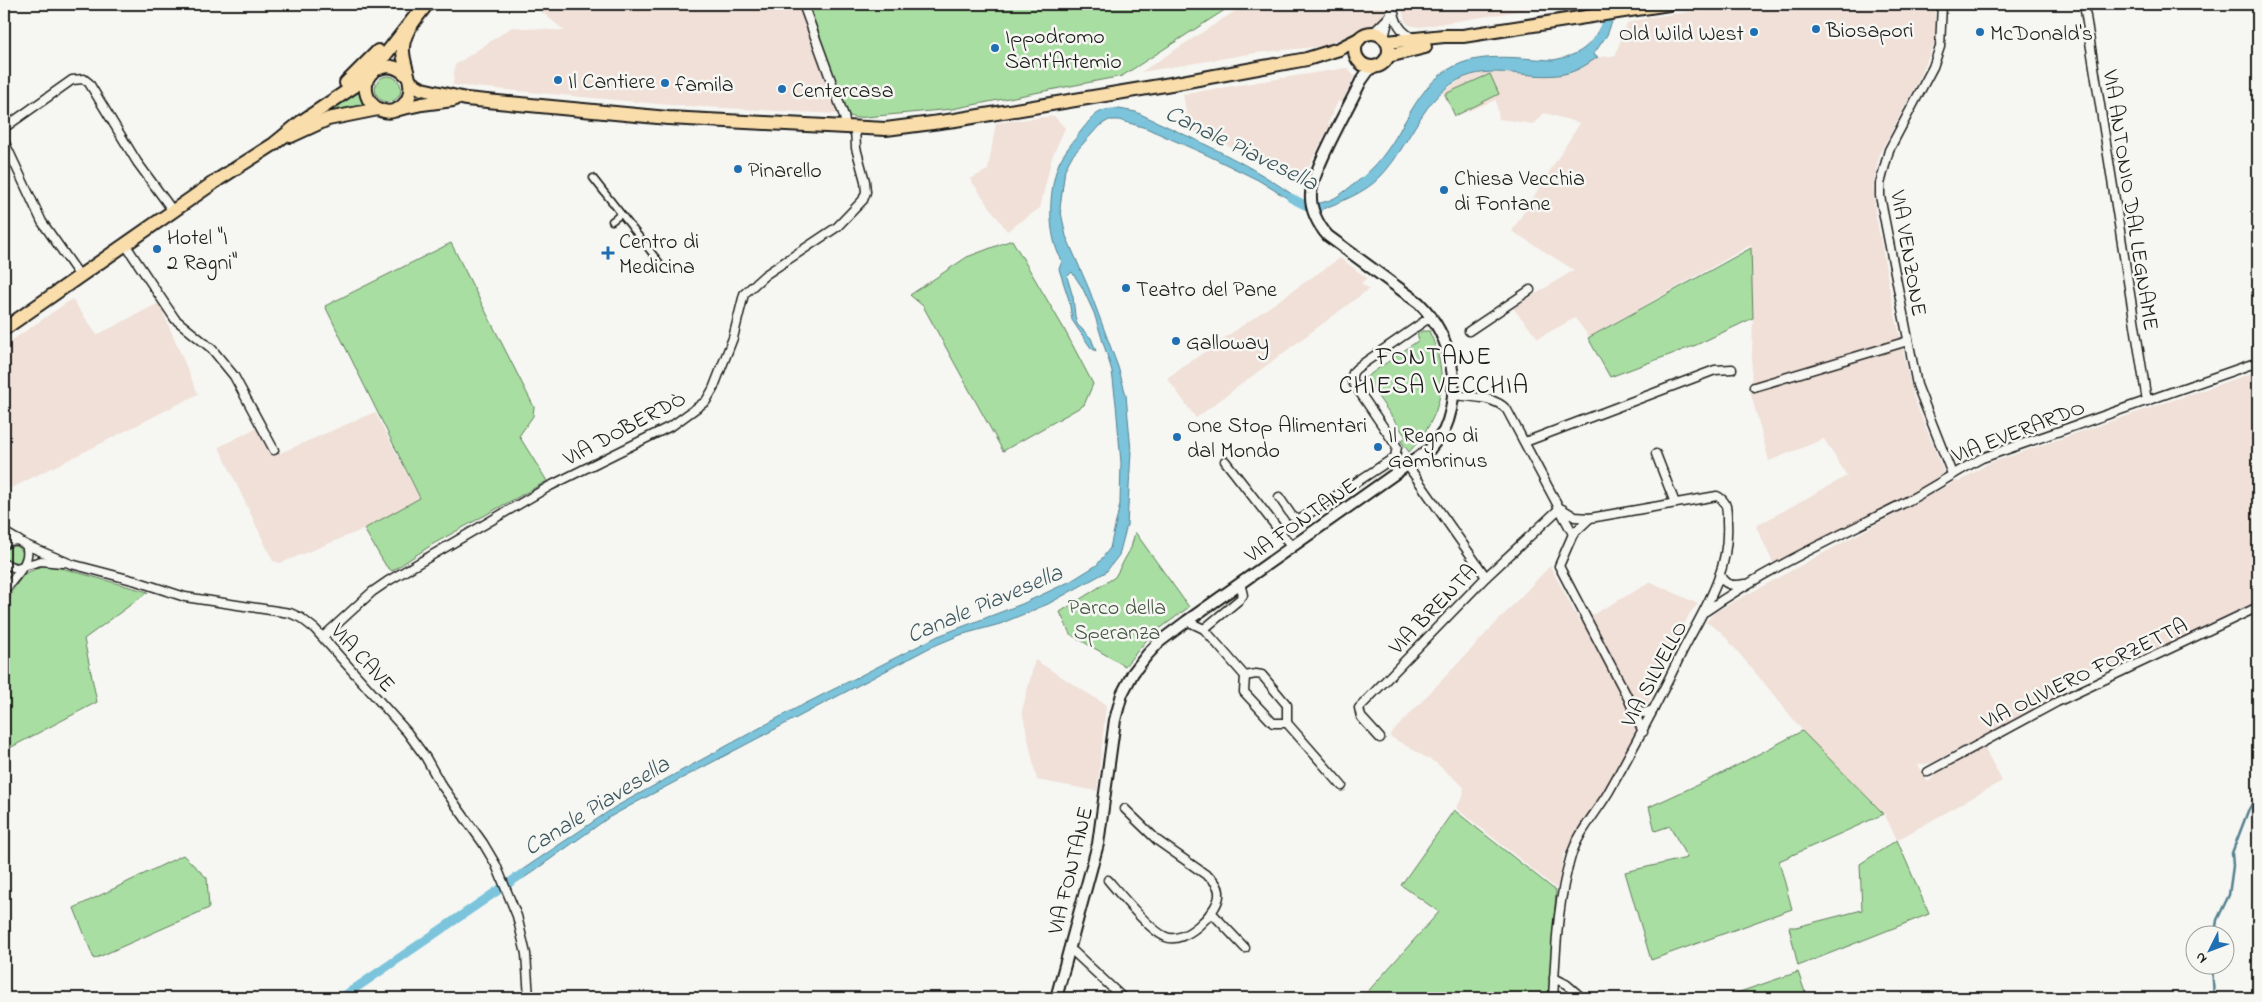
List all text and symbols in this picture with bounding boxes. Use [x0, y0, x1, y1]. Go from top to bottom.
place label: Biosapori [1825, 16, 1913, 48]
place label: Old Wild West [1619, 19, 1745, 51]
place label: McDonald's [1990, 19, 2093, 51]
place label: Ippodromo Sant'Artemio [1005, 22, 1122, 79]
marker: Biosapori [1810, 23, 1822, 35]
marker: Old Wild West [1748, 26, 1760, 38]
marker: McDonald's [1974, 26, 1986, 38]
marker: Ippodromo Sant'Artemio [989, 42, 1001, 54]
place label: Il Cantiere [568, 67, 655, 99]
street label: VIA ANTONIO DAL LEGNAME [2092, 67, 2165, 333]
place label: famila [675, 70, 734, 102]
marker: Il Cantiere [552, 74, 564, 86]
place label: Centercasa [792, 76, 894, 108]
marker: famila [659, 77, 671, 89]
marker: Centercasa [776, 83, 788, 95]
water label: Canale Piavesella [1159, 97, 1324, 202]
place label: Pinarello [748, 156, 822, 188]
marker: Pinarello [732, 163, 744, 175]
place label: Chiesa Vecchia di Fontane [1454, 164, 1585, 221]
marker: Chiesa Vecchia di Fontane [1438, 184, 1450, 196]
street label: VIA VENZONE [1880, 187, 1934, 319]
place label: Hotel "I 2 Ragni" [167, 223, 237, 281]
place label: Centro di Medicina [619, 227, 699, 284]
marker: Hotel "I 2 Ragni" [151, 243, 163, 255]
marker: Centro di Medicina [601, 246, 615, 260]
place label: Teatro del Pane [1136, 275, 1277, 307]
marker: Teatro del Pane [1120, 282, 1132, 294]
place label: Galloway [1186, 328, 1269, 361]
marker: Galloway [1170, 335, 1182, 347]
district label: FONTANE CHIESA VECCHIA [1339, 340, 1529, 405]
street label: VIA DOBERDÒ [558, 384, 692, 476]
street label: VIA EVERARDO [1947, 393, 2090, 473]
place label: One Stop Alimentari dal Mondo [1187, 411, 1367, 468]
place label: Il Regno di Gambrinus [1388, 421, 1488, 478]
marker: One Stop Alimentari dal Mondo [1171, 431, 1183, 443]
marker: Il Regno di Gambrinus [1372, 441, 1384, 453]
street label: VIA FONTANE [1238, 471, 1364, 573]
water label: Canale Piavesella [902, 556, 1069, 654]
street label: VIA BRENTA [1382, 557, 1486, 664]
park label: Parco della Speranza [1068, 593, 1166, 650]
street label: VIA OLIVIERO FORZETTA [1976, 611, 2194, 739]
street label: VIA CAVE [321, 616, 402, 701]
street label: VIA SILVELLO [1614, 616, 1697, 734]
water label: Canale Piavesella [518, 748, 678, 866]
street label: VIA FONTANE [1040, 803, 1103, 939]
north arrow [2184, 924, 2234, 974]
text: N [2190, 947, 2212, 968]

